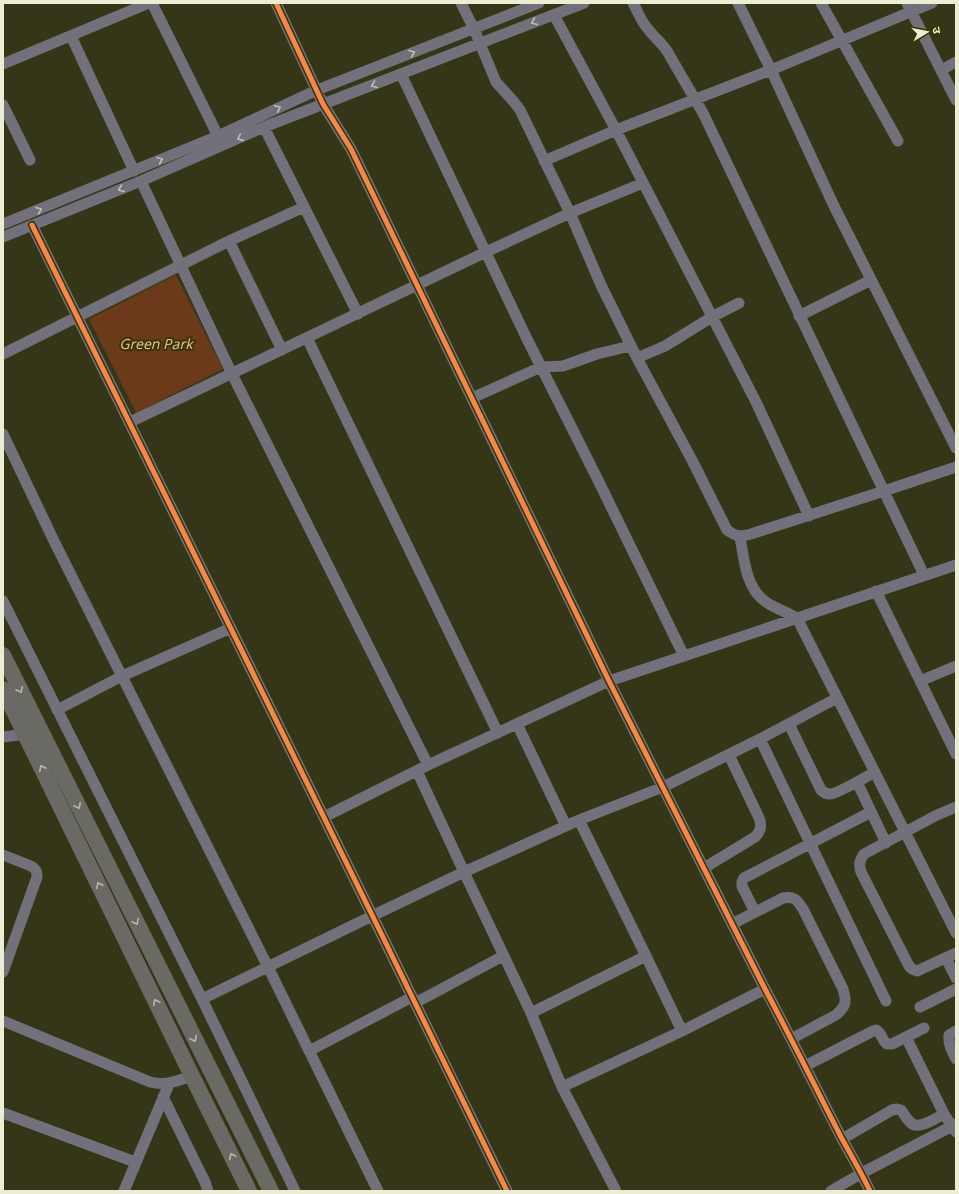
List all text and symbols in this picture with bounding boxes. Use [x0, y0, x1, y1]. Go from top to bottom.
north arrow [907, 12, 947, 52]
one-way arrow [531, 18, 538, 26]
text: उ [928, 26, 943, 35]
one-way arrow [408, 50, 415, 58]
one-way arrow [371, 80, 378, 88]
one-way arrow [274, 105, 282, 113]
one-way arrow [237, 133, 244, 141]
one-way arrow [156, 157, 163, 165]
one-way arrow [117, 185, 124, 193]
one-way arrow [36, 206, 43, 214]
park label: Green Park [119, 336, 195, 355]
one-way arrow [15, 685, 23, 693]
one-way arrow [39, 765, 47, 772]
one-way arrow [73, 802, 81, 809]
one-way arrow [96, 882, 104, 889]
one-way arrow [131, 918, 139, 926]
one-way arrow [153, 999, 161, 1006]
one-way arrow [189, 1034, 197, 1042]
one-way arrow [229, 1153, 237, 1160]

